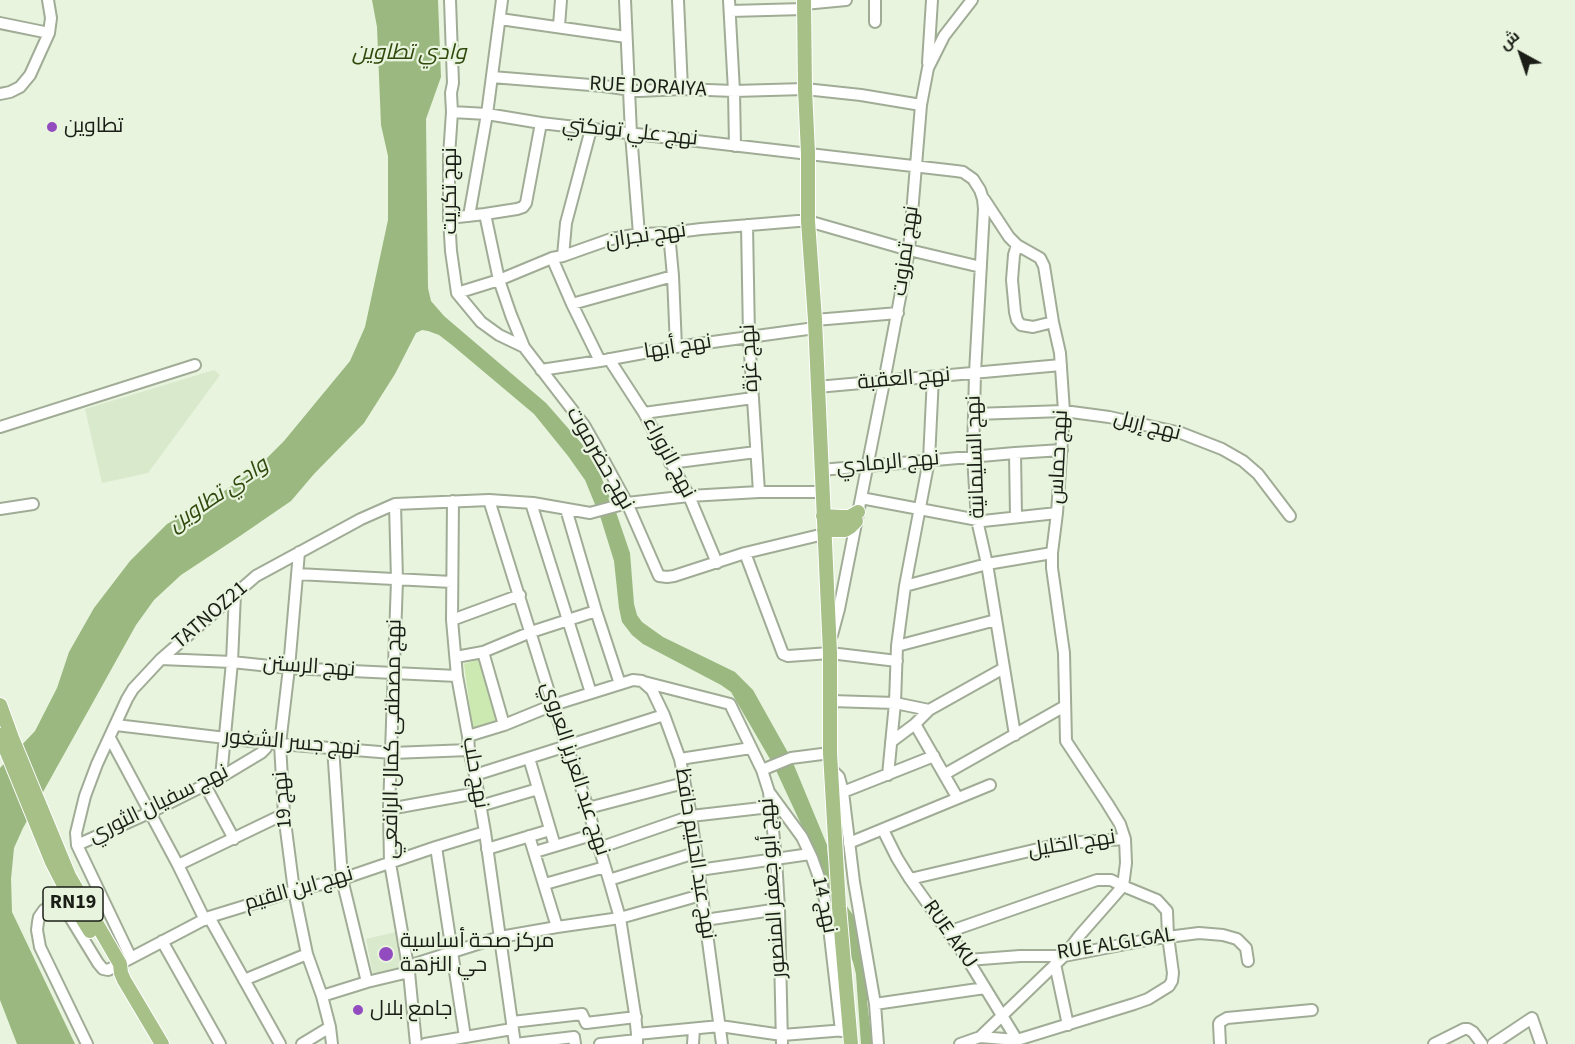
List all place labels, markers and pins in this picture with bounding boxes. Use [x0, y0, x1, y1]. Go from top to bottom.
place label: تطاوين [64, 114, 123, 140]
marker: تطاوين [45, 120, 59, 134]
place label: مركز صحة أساسية حي النزهة [400, 929, 555, 979]
marker: مركز صحة أساسية حي النزهة [377, 945, 395, 963]
place label: جامع بلال [370, 997, 452, 1023]
marker: جامع بلال [351, 1003, 365, 1017]

